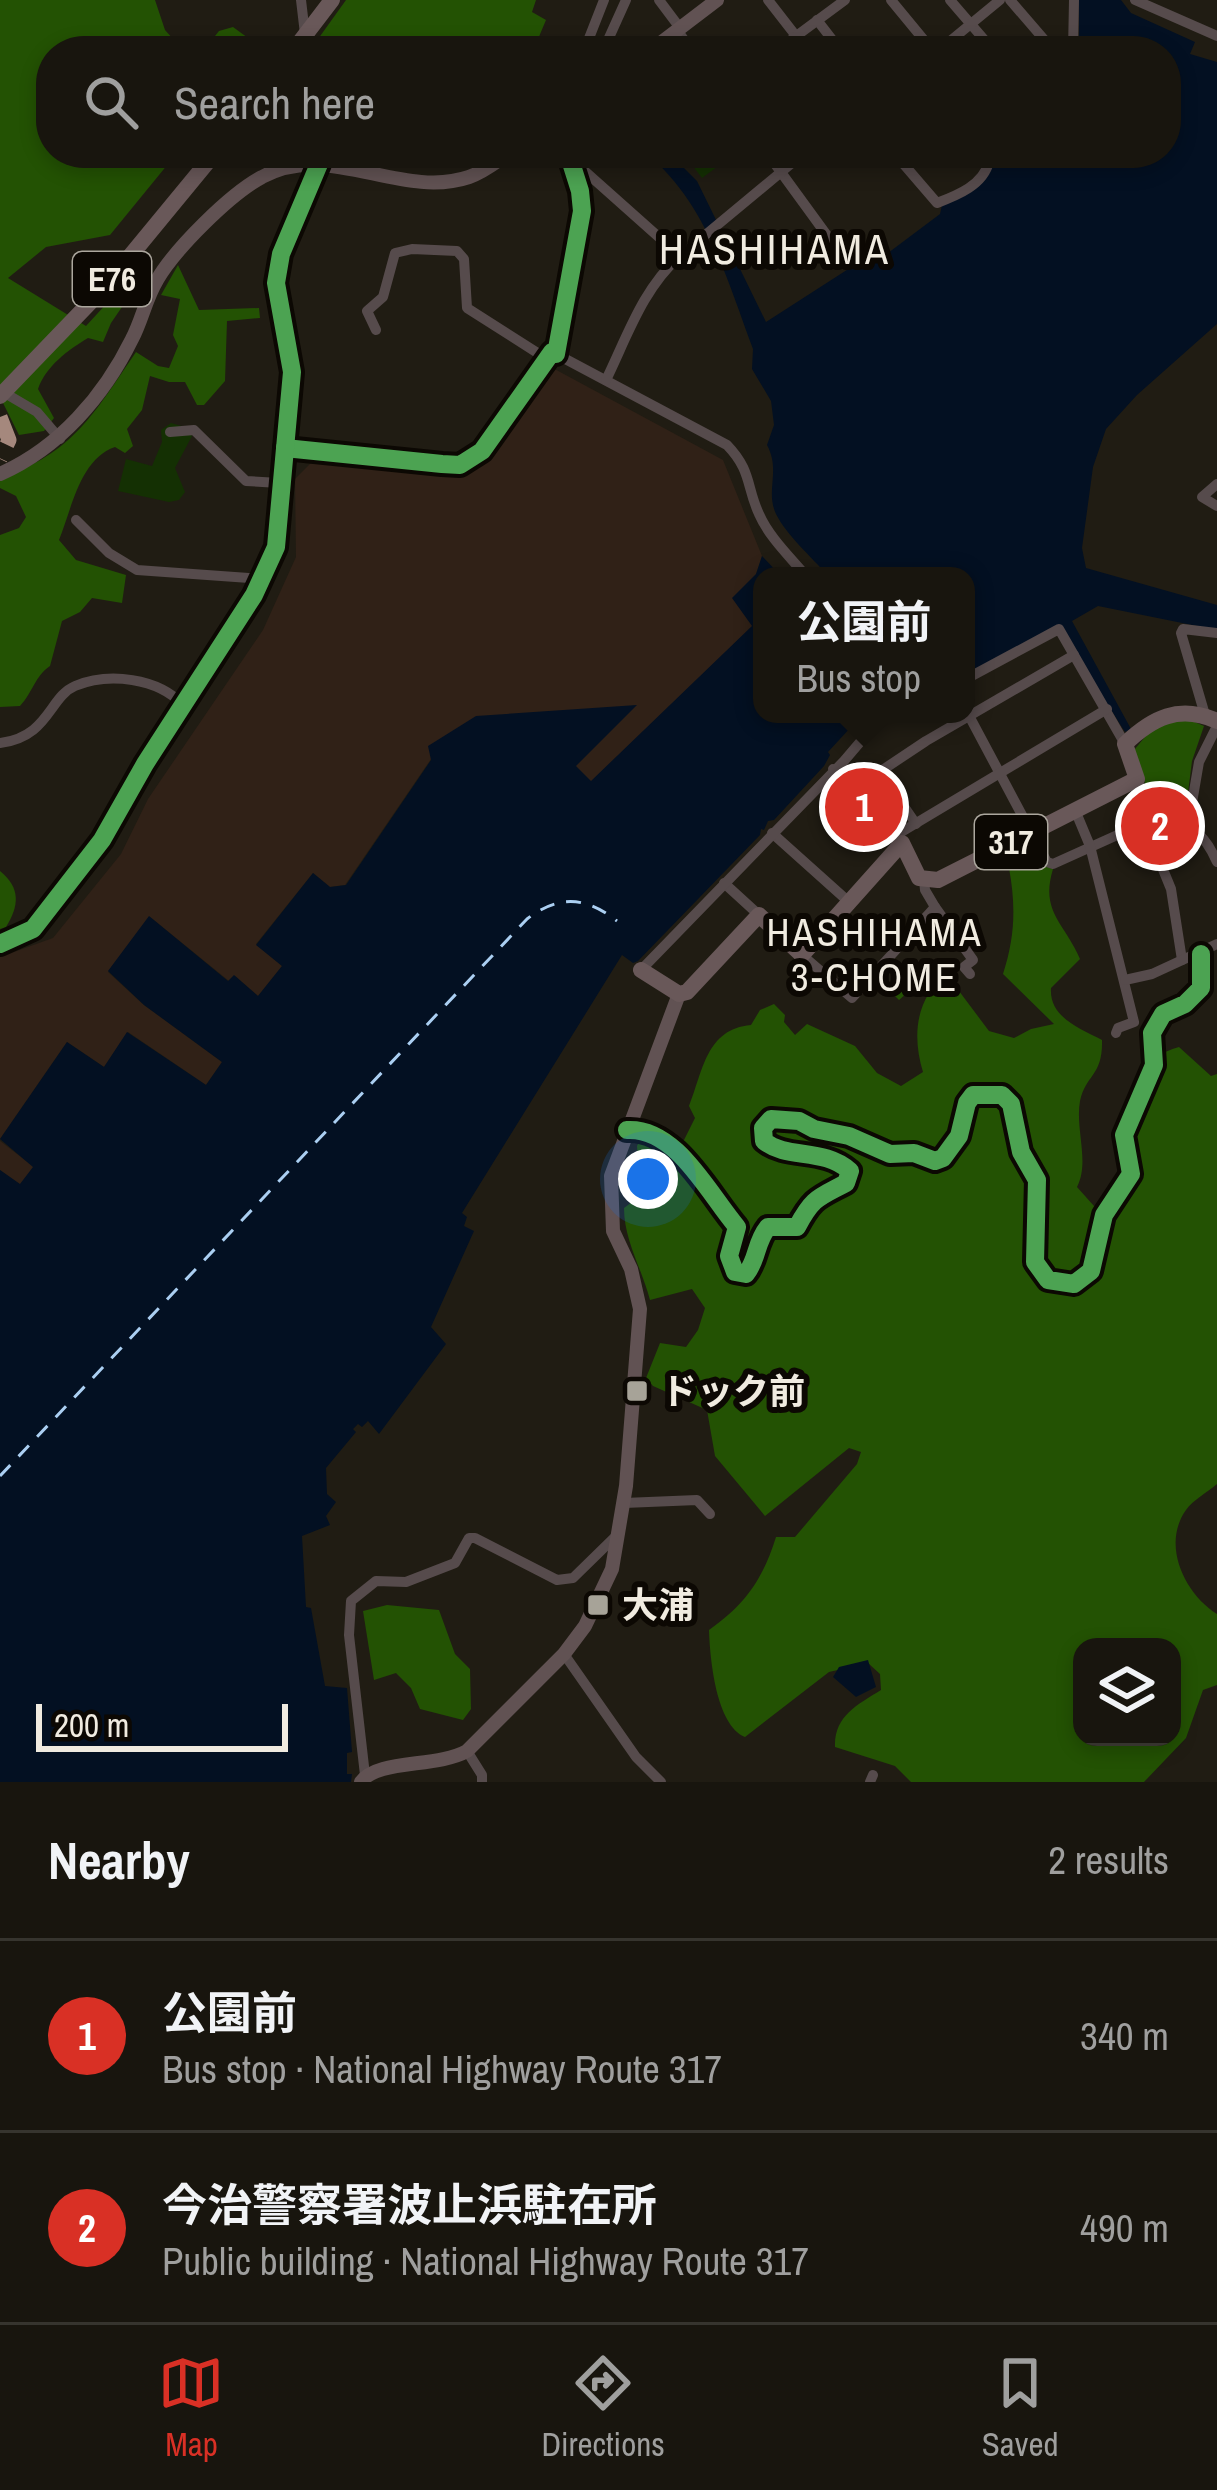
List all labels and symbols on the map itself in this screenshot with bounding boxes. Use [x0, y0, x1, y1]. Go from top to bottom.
district label: HASHIHAMA [659, 221, 891, 277]
road number: E76 [73, 252, 151, 306]
pin: 1 [825, 762, 903, 852]
pin: 2 [1121, 781, 1199, 871]
road number: 317 [975, 815, 1047, 869]
district label: HASHIHAMA 3-CHOME [766, 906, 984, 1003]
your location [618, 1149, 678, 1209]
place label: ドック前 [661, 1367, 805, 1415]
marker: ドック前 [624, 1378, 650, 1404]
place label: 大浦 [622, 1581, 694, 1629]
marker: 大浦 [585, 1592, 611, 1618]
scale bar [36, 1698, 288, 1751]

